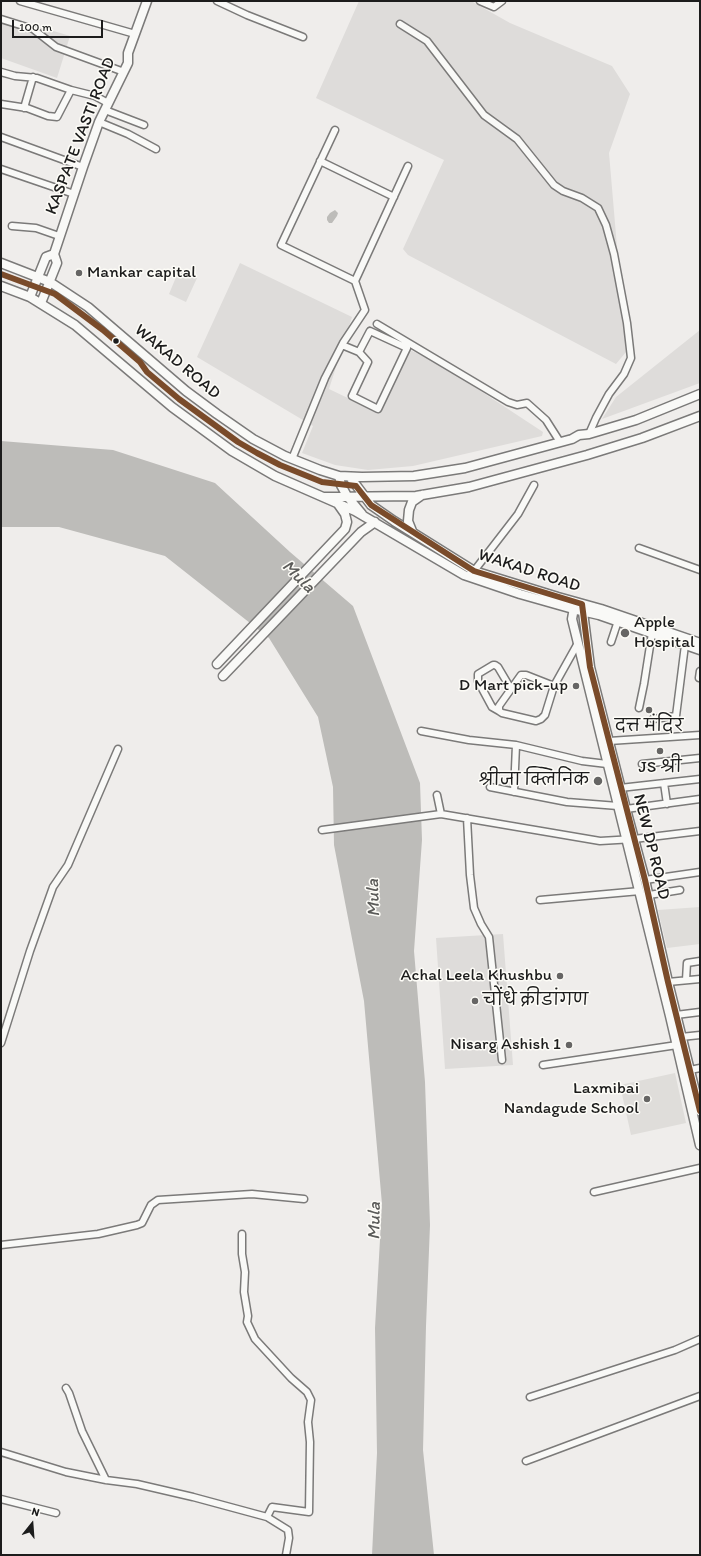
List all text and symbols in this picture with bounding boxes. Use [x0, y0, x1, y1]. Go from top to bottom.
scale bar [14, 12, 105, 38]
text: 100 m [19, 20, 52, 34]
street label: KASPATE VASTI ROAD [42, 54, 120, 218]
place label: Mankar capital [87, 263, 196, 283]
marker: Mankar capital [74, 268, 84, 278]
street label: WAKAD ROAD [130, 320, 224, 404]
unlabelled marker [111, 336, 121, 346]
street label: WAKAD ROAD [475, 545, 583, 597]
water label: Mula [277, 556, 319, 598]
place label: Apple Hospital [634, 613, 695, 653]
marker: Apple Hospital [619, 627, 631, 639]
place label: D Mart pick-up [459, 676, 568, 696]
marker: D Mart pick-up [571, 681, 581, 691]
marker: दत्त मंदिर [644, 705, 654, 715]
place label: दत्त मंदिर [615, 717, 683, 737]
marker: JS श्री [655, 746, 665, 756]
place label: JS श्री [638, 758, 682, 778]
place label: श्रीजा क्लिनिक [478, 771, 589, 791]
marker: श्रीजा क्लिनिक [592, 775, 604, 787]
street label: NEW DP ROAD [628, 792, 674, 902]
water label: Mula [363, 879, 385, 917]
place label: Achal Leela Khushbu [401, 966, 552, 986]
marker: Achal Leela Khushbu [555, 971, 565, 981]
place label: चोंधे क्रीडांगण [483, 991, 588, 1011]
marker: चोंधे क्रीडांगण [470, 996, 480, 1006]
place label: Nisarg Ashish 1 [450, 1035, 561, 1055]
marker: Nisarg Ashish 1 [564, 1040, 574, 1050]
place label: Laxmibai Nandagude School [504, 1079, 639, 1119]
marker: Laxmibai Nandagude School [642, 1094, 652, 1104]
water label: Mula [364, 1202, 386, 1240]
north arrow [12, 1504, 52, 1544]
text: N [30, 1505, 41, 1519]

